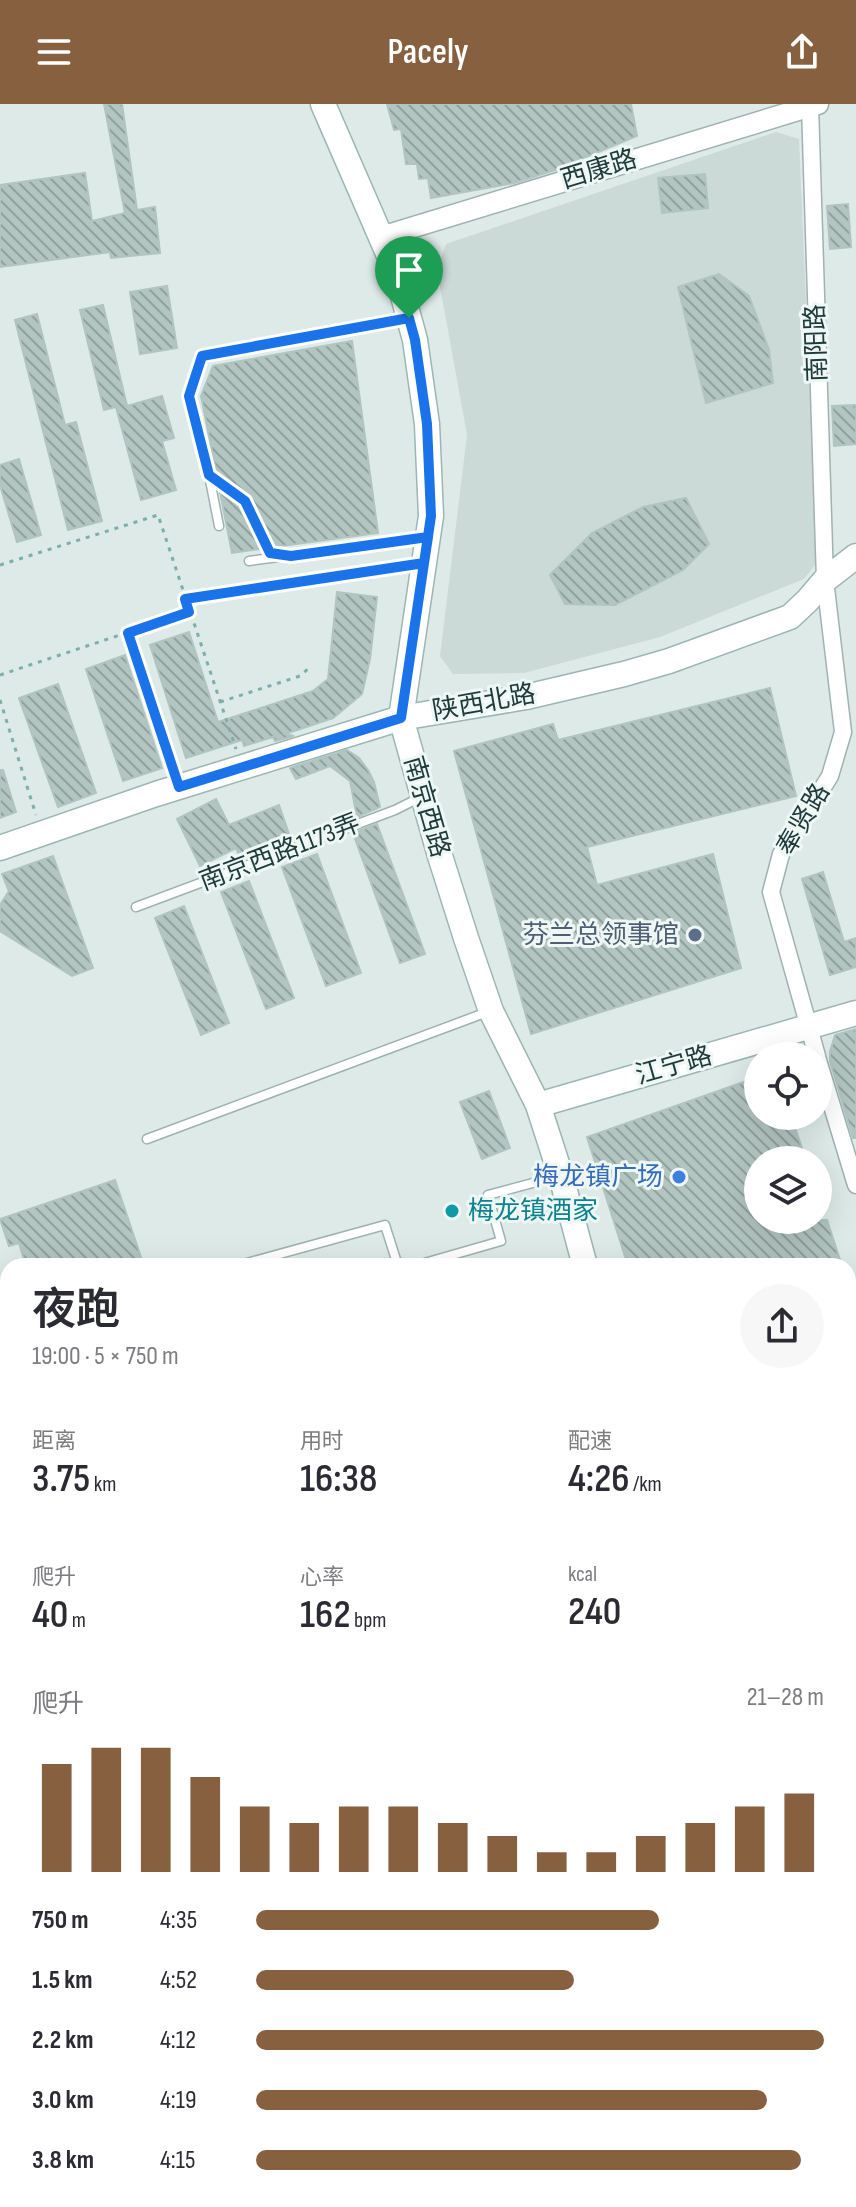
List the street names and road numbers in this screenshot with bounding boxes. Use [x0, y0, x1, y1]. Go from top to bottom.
street label: 西康路 [557, 144, 641, 196]
street label: 南阳路 [800, 303, 834, 383]
street label: 陕西北路 [430, 679, 538, 727]
street label: 南京西路 [397, 753, 455, 861]
street label: 奉贤路 [771, 778, 837, 862]
street label: 南京西路1173弄 [195, 808, 365, 898]
street label: 江宁路 [632, 1040, 716, 1092]

